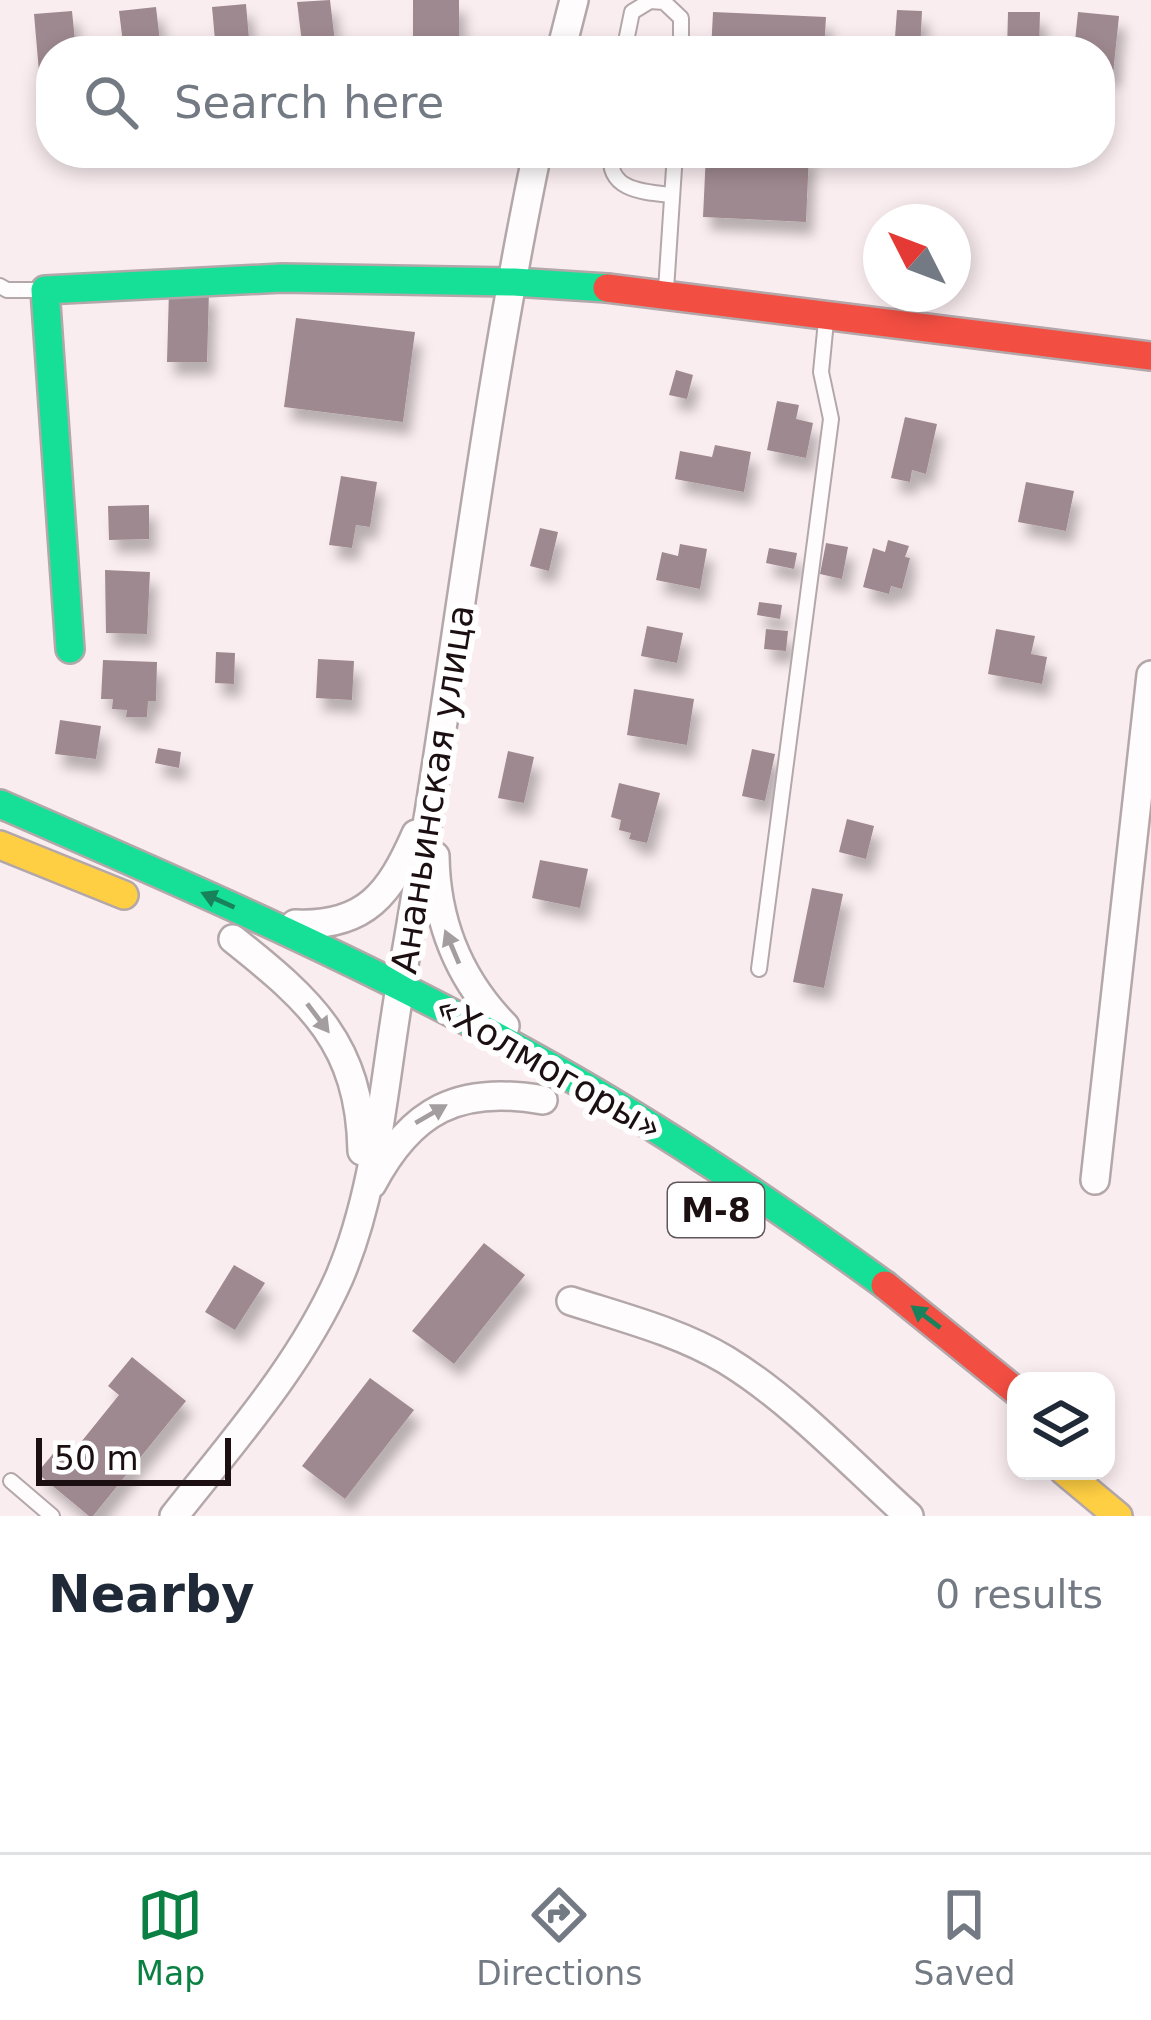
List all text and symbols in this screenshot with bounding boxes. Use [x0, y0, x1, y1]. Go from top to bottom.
search box [36, 36, 1115, 168]
icon: search [78, 69, 144, 135]
text: Search here [174, 76, 444, 129]
north arrow [863, 204, 971, 312]
street label: Ананьинская улица [383, 602, 482, 976]
one-way arrow [201, 890, 236, 910]
one-way arrow [442, 928, 461, 964]
street label: «Холмогоры» [428, 986, 669, 1149]
one-way arrow [305, 1003, 330, 1034]
one-way arrow [415, 1105, 448, 1126]
road number: М-8 [668, 1183, 764, 1237]
one-way arrow [910, 1305, 942, 1329]
map controls [1007, 1372, 1115, 1480]
button: layers [1007, 1372, 1115, 1480]
scale bar [36, 1432, 231, 1485]
text: 50 m [54, 1439, 139, 1478]
text: Nearby [48, 1565, 255, 1624]
text: 0 results [935, 1572, 1103, 1617]
tab: Map [136, 1882, 205, 1993]
tab: Directions [476, 1882, 642, 1993]
tab: Saved [914, 1882, 1015, 1993]

